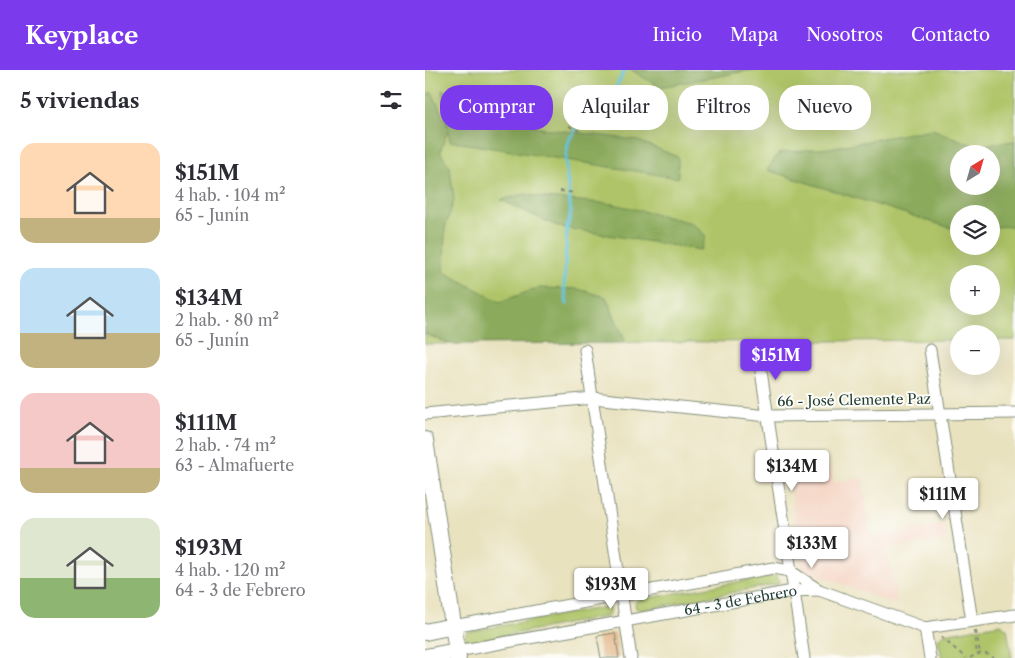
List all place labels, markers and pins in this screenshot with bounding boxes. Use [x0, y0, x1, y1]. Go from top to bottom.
pin: $151M [741, 338, 811, 381]
pin: $134M [757, 450, 827, 492]
pin: $111M [908, 478, 978, 520]
pin: $133M [777, 526, 847, 569]
pin: $193M [576, 568, 646, 610]

